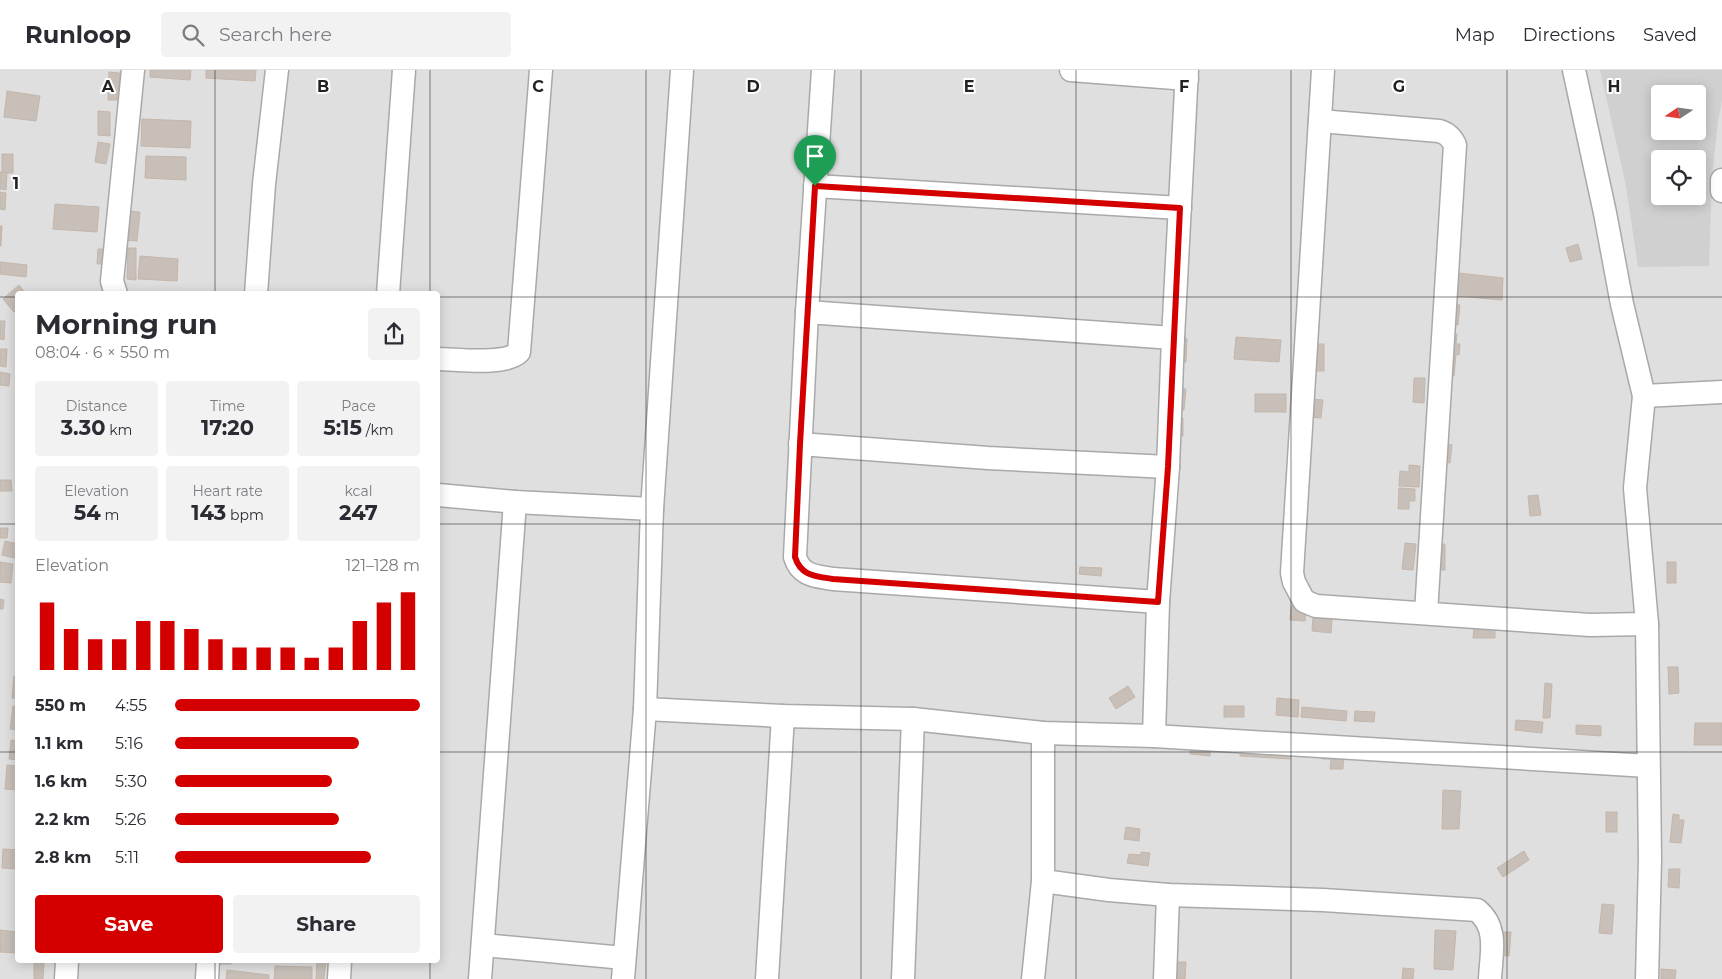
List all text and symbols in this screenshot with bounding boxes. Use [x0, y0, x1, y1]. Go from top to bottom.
search box [161, 12, 511, 57]
text: Runloop [25, 20, 131, 49]
icon: search [179, 21, 207, 49]
text: Search here [219, 23, 332, 46]
text: Map [1455, 24, 1495, 46]
text: Directions [1523, 24, 1615, 46]
text: Saved [1643, 24, 1697, 46]
text: A [101, 77, 115, 96]
text: B [317, 77, 329, 96]
text: C [532, 77, 544, 96]
text: D [746, 77, 760, 96]
text: E [964, 77, 974, 96]
text: F [1179, 77, 1189, 96]
text: G [1393, 77, 1405, 96]
text: H [1608, 77, 1620, 96]
north arrow [1651, 85, 1706, 140]
map controls [1651, 85, 1706, 205]
pin [794, 135, 836, 186]
icon: arrive [801, 142, 829, 170]
button: locate [1651, 150, 1706, 205]
text: 1 [13, 174, 19, 193]
text: Morning run [35, 307, 217, 341]
button: share [368, 308, 420, 360]
text: 08:04 · 6 × 550 m [35, 343, 170, 362]
text: Distance [66, 397, 127, 415]
text: Time [210, 397, 245, 415]
text: Pace [341, 397, 376, 415]
text: 3.30 [61, 415, 106, 440]
text: 17:20 [201, 415, 254, 440]
text: 5:15 [323, 415, 362, 440]
text: km [106, 421, 132, 439]
text: /km [362, 421, 394, 439]
text: Elevation [64, 482, 129, 500]
text: Heart rate [192, 482, 263, 500]
text: kcal [345, 482, 372, 500]
text: 54 [74, 500, 101, 525]
text: 143 [191, 500, 226, 525]
text: 247 [339, 500, 378, 525]
text: m [101, 506, 119, 524]
text: bpm [226, 506, 264, 524]
text: Elevation [35, 556, 109, 575]
text: 121–128 m [345, 556, 420, 575]
text: 550 m [35, 696, 86, 715]
text: 4:55 [115, 696, 147, 715]
text: 1.1 km [35, 734, 83, 753]
text: 5:16 [115, 734, 143, 753]
text: 1.6 km [35, 772, 87, 791]
text: 5:30 [115, 772, 147, 791]
text: 2.2 km [35, 810, 90, 829]
text: 5:26 [115, 810, 146, 829]
text: 2.8 km [35, 848, 91, 867]
text: 5:11 [115, 848, 139, 867]
button: Save [35, 895, 223, 953]
button: Share [233, 895, 420, 953]

